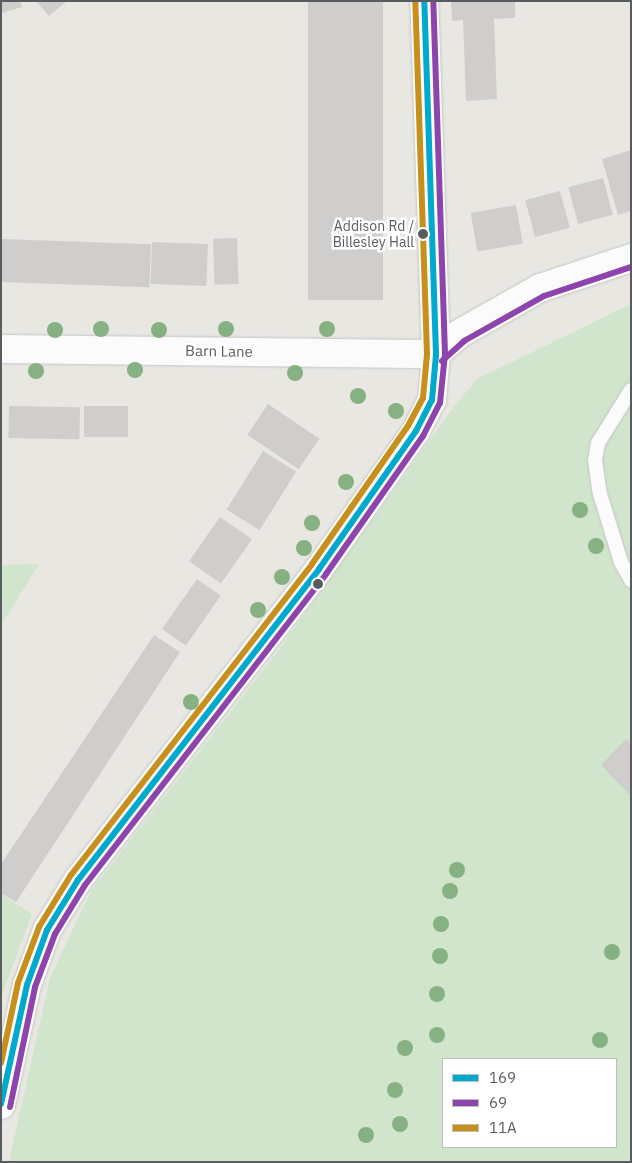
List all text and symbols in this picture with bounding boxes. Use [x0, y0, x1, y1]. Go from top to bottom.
place label: Addison Rd / Billesley Hall [333, 218, 414, 250]
marker: Addison Rd / Billesley Hall [418, 229, 428, 239]
street label: Barn Lane [185, 341, 253, 361]
unlabelled marker [313, 579, 323, 589]
legend [442, 1058, 617, 1148]
text: 169 [489, 1068, 516, 1087]
text: 69 [489, 1093, 507, 1112]
text: 11A [489, 1118, 517, 1137]

